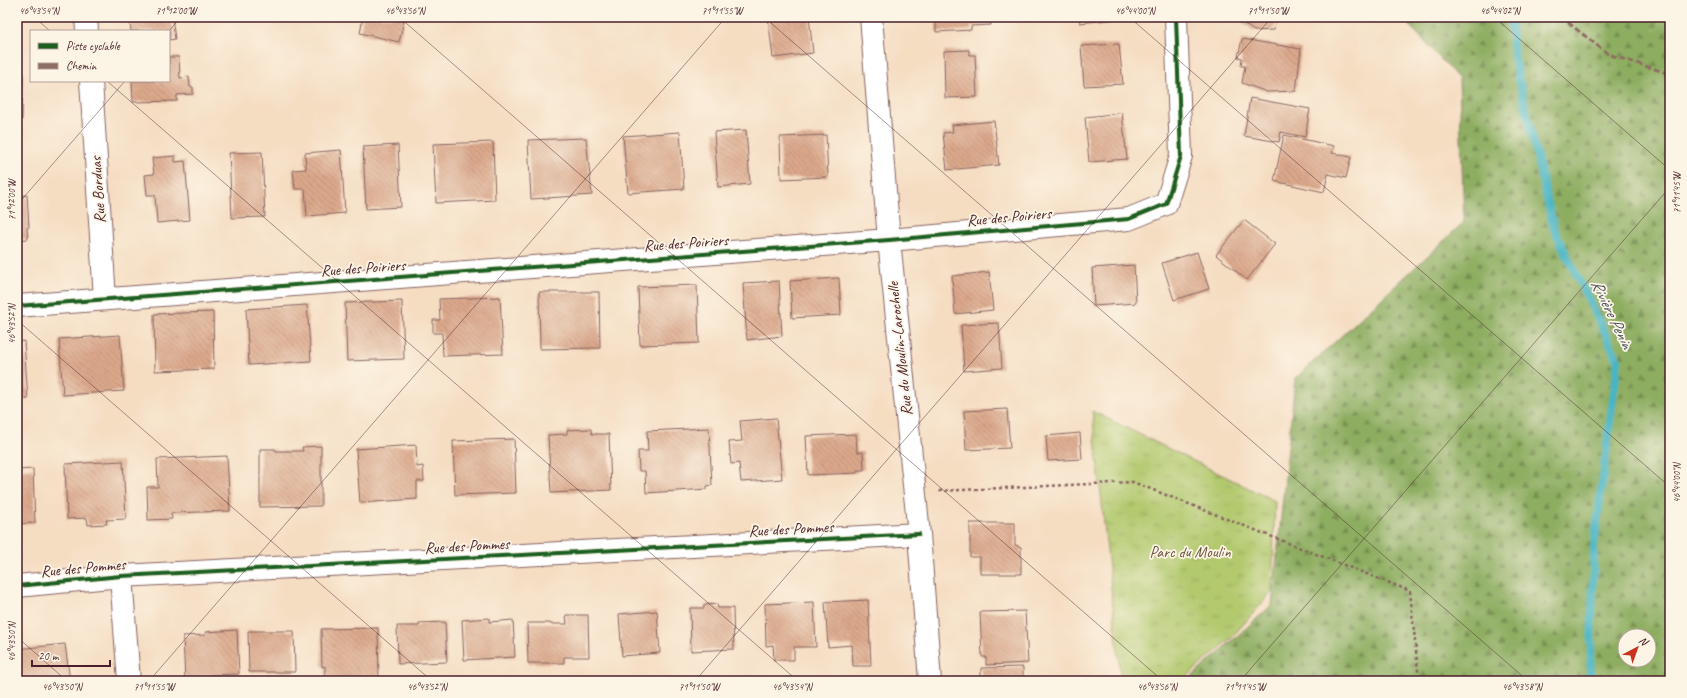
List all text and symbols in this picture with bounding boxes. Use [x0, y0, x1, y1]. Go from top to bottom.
text: 46°43'54"N [19, 4, 61, 17]
text: 71°12'00"W [156, 4, 198, 17]
text: 46°43'56"N [385, 4, 427, 17]
text: 71°11'55"W [702, 4, 744, 17]
text: 46°44'00"N [1115, 4, 1157, 17]
text: 71°11'50"W [1248, 4, 1290, 17]
text: 46°44'02"N [1480, 4, 1522, 17]
legend [30, 30, 170, 82]
text: Piste cyclable [66, 38, 121, 54]
text: Chemin [66, 58, 97, 74]
street label: Rue Borduas [86, 154, 110, 224]
text: 71°11'45"W [1670, 171, 1683, 213]
text: 71°12'00"W [5, 178, 18, 220]
street label: Rue des Poiriers [966, 203, 1054, 231]
street label: Rue des Poiriers [643, 230, 730, 256]
street label: Rue des Poiriers [320, 255, 407, 281]
water label: Rivière Penin [1586, 276, 1639, 354]
street label: Rue du Moulin-Larochelle [883, 279, 917, 417]
text: 46°43'52"N [5, 302, 18, 344]
text: 46°44'00"N [1670, 461, 1683, 503]
street label: Rue des Pommes [748, 517, 836, 541]
street label: Rue des Pommes [424, 534, 512, 558]
park label: Parc du Moulin [1149, 542, 1231, 562]
street label: Rue des Pommes [40, 554, 128, 582]
text: 46°43'50"N [5, 620, 18, 662]
north arrow [1617, 628, 1657, 668]
text: N [1636, 633, 1652, 649]
scale bar [32, 642, 110, 668]
text: 20 m [38, 648, 60, 664]
text: 46°43'50"N [42, 680, 84, 693]
text: 71°11'55"W [134, 680, 176, 693]
text: 46°43'52"N [407, 680, 449, 693]
text: 71°11'50"W [679, 680, 721, 693]
text: 46°43'54"N [772, 680, 814, 693]
text: 46°43'56"N [1137, 680, 1179, 693]
text: 71°11'45"W [1225, 680, 1267, 693]
text: 46°43'58"N [1502, 680, 1544, 693]

